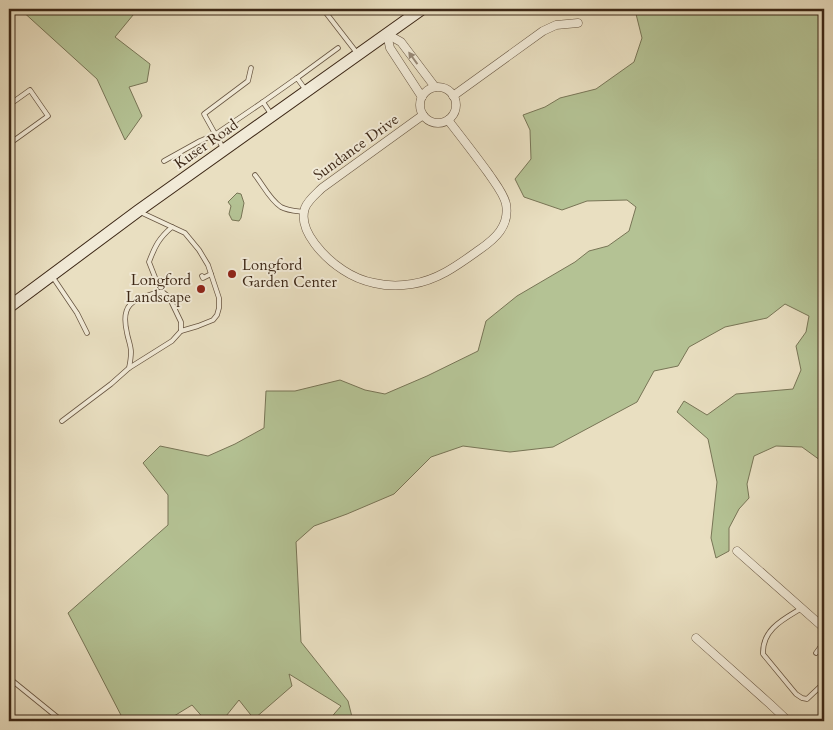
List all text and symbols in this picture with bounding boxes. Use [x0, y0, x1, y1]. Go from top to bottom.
one-way arrow [408, 51, 418, 65]
street label: Sundance Drive [309, 109, 403, 185]
street label: Kuser Road [170, 115, 242, 173]
place label: Longford Garden Center [242, 255, 338, 292]
marker: Longford Garden Center [226, 268, 238, 280]
place label: Longford Landscape [126, 270, 191, 307]
marker: Longford Landscape [195, 283, 207, 295]

